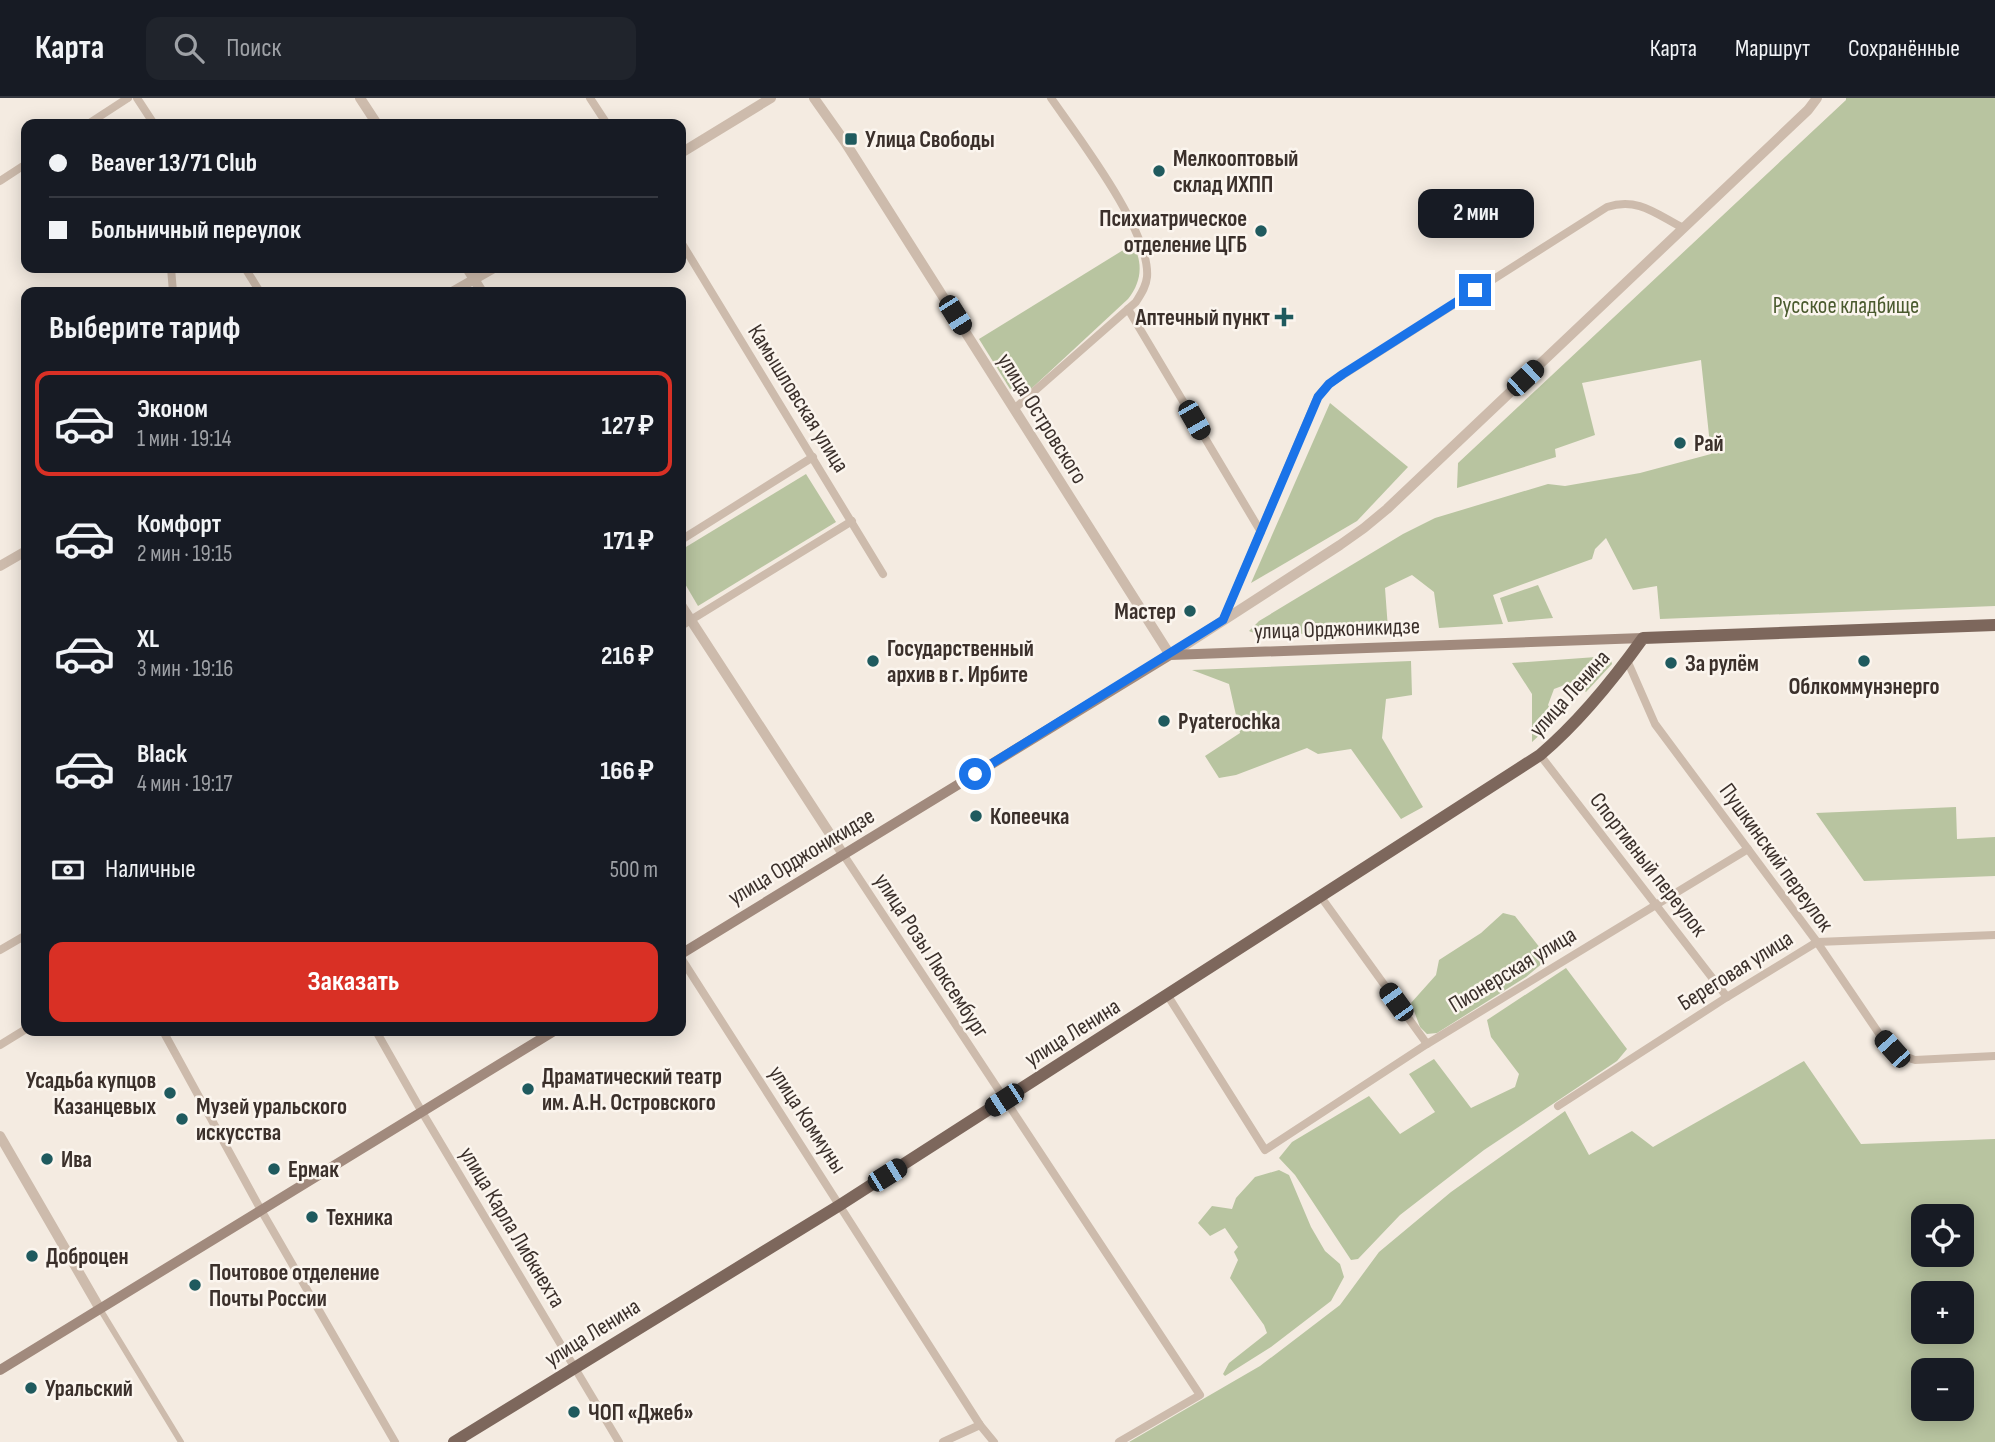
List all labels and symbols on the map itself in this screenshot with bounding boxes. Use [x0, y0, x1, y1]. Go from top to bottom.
place label: Улица Свободы [865, 126, 995, 154]
marker: Улица Свободы [843, 131, 859, 147]
place label: Мелкооптовый склад ИХПП [1173, 145, 1298, 199]
marker: Мелкооптовый склад ИХПП [1151, 163, 1167, 179]
callout: 2 мин [1417, 188, 1533, 238]
place label: Психиатрическое отделение ЦГБ [1099, 205, 1247, 259]
marker: Психиатрическое отделение ЦГБ [1253, 223, 1269, 239]
route end [1459, 274, 1491, 306]
car [935, 292, 976, 338]
park label: Русское кладбище [1773, 292, 1919, 320]
place label: Аптечный пункт [1135, 304, 1271, 332]
marker: Аптечный пункт [1276, 309, 1292, 325]
street label: Камышловская улица [741, 319, 855, 478]
street label: улица Островского [991, 348, 1093, 489]
car [1503, 356, 1548, 400]
car [1175, 397, 1214, 443]
place label: Рай [1694, 430, 1724, 458]
marker: Рай [1672, 435, 1688, 451]
place label: Мастер [1114, 598, 1176, 626]
marker: Мастер [1182, 603, 1198, 619]
street label: улица Орджоникидзе [1254, 612, 1420, 646]
place label: Государственный архив в г. Ирбите [887, 635, 1034, 689]
street label: улица Ленина [1523, 644, 1616, 743]
place label: За рулём [1685, 650, 1759, 678]
marker: Государственный архив в г. Ирбите [865, 653, 881, 669]
marker: Облкоммунэнерго [1856, 653, 1872, 669]
marker: За рулём [1663, 655, 1679, 671]
place label: Облкоммунэнерго [1788, 673, 1940, 701]
place label: Pyaterochka [1178, 708, 1281, 736]
marker: Pyaterochka [1156, 713, 1172, 729]
route start [959, 758, 991, 790]
street label: Пушкинский переулок [1713, 778, 1840, 937]
street label: Спортивный переулок [1583, 787, 1713, 942]
street label: улица Орджоникидзе [723, 802, 880, 912]
place label: Копеечка [990, 803, 1069, 831]
marker: Копеечка [968, 808, 984, 824]
street label: улица Розы Люксембург [868, 868, 995, 1043]
street label: Пионерская улица [1444, 921, 1581, 1019]
street label: Береговая улица [1673, 924, 1798, 1017]
car [1376, 979, 1417, 1025]
street label: улица Ленина [1020, 992, 1126, 1073]
car [1871, 1026, 1914, 1072]
street label: улица Коммуны [762, 1060, 852, 1179]
place label: Драматический театр им. А.Н. Островского [542, 1063, 722, 1117]
place label: Усадьба купцов Казанцевых [26, 1067, 156, 1121]
car [981, 1080, 1028, 1120]
marker: Драматический театр им. А.Н. Островского [520, 1081, 536, 1097]
marker: Усадьба купцов Казанцевых [162, 1085, 178, 1101]
place label: Музей уральского искусства [196, 1093, 347, 1147]
marker: Музей уральского искусства [174, 1111, 190, 1127]
street label: улица Карла Либкнехта [453, 1142, 571, 1313]
place label: Ива [61, 1146, 92, 1174]
marker: Ива [39, 1151, 55, 1167]
car [864, 1155, 911, 1195]
place label: Ермак [288, 1156, 339, 1184]
marker: Ермак [266, 1161, 282, 1177]
place label: Техника [326, 1204, 393, 1232]
marker: Техника [304, 1209, 320, 1225]
place label: Доброцен [46, 1243, 129, 1271]
marker: Доброцен [24, 1248, 40, 1264]
place label: Почтовое отделение Почты России [209, 1259, 380, 1313]
marker: Почтовое отделение Почты России [187, 1277, 203, 1293]
street label: улица Ленина [540, 1292, 646, 1373]
place label: Уральский [45, 1375, 133, 1403]
marker: Уральский [23, 1380, 39, 1396]
place label: ЧОП «Джеб» [588, 1399, 694, 1427]
marker: ЧОП «Джеб» [566, 1404, 582, 1420]

